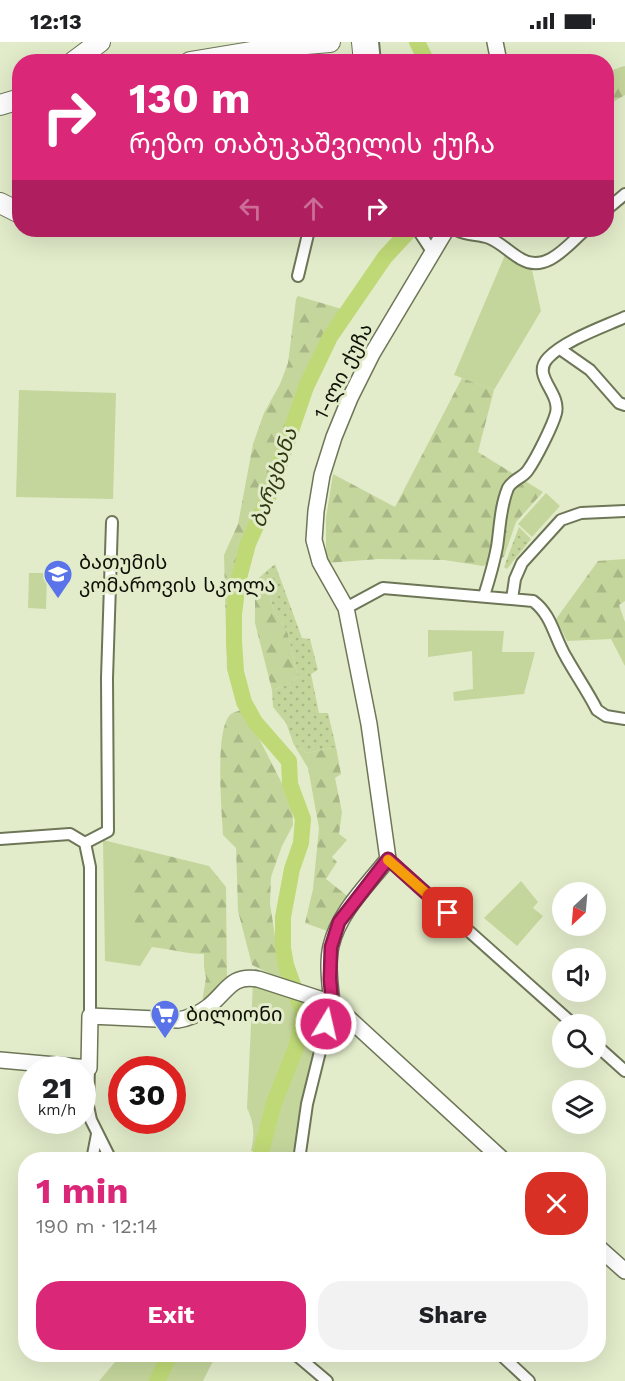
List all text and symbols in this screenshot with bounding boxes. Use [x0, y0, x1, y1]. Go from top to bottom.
text: 12:13 [30, 9, 82, 34]
text: 130 m [129, 74, 251, 123]
icon: right [30, 78, 108, 156]
text: რეზო თაბუკაშვილის ქუჩა [129, 128, 495, 160]
icon: left [234, 192, 267, 225]
icon: ahead [297, 192, 330, 225]
icon: right [360, 192, 393, 225]
street label: 1-ლი ქუჩა [309, 319, 378, 424]
water label: ბარცხანა [245, 425, 303, 531]
place label: ბათუმის კომაროვის სკოლა [79, 550, 275, 598]
school or university icon: ბათუმის კომაროვის სკოლა [42, 558, 74, 600]
north arrow [552, 882, 606, 936]
map controls [552, 882, 606, 1134]
pin [422, 887, 473, 938]
icon: arrive [431, 896, 464, 929]
button: sound [552, 948, 606, 1002]
position arrow [294, 992, 358, 1056]
supermarket icon: ბილიონი [149, 998, 181, 1040]
place label: ბილიონი [186, 1002, 283, 1027]
button: search [552, 1014, 606, 1068]
speed limit sign: 30 [108, 1056, 186, 1134]
text: 21 [42, 1070, 72, 1105]
button: layers [552, 1080, 606, 1134]
text: km/h [38, 1101, 76, 1119]
text: 1 min [36, 1170, 128, 1212]
button: close [525, 1172, 588, 1235]
text: 190 m · 12:14 [36, 1214, 158, 1238]
button: Exit [36, 1281, 306, 1350]
button: Share [318, 1281, 588, 1350]

